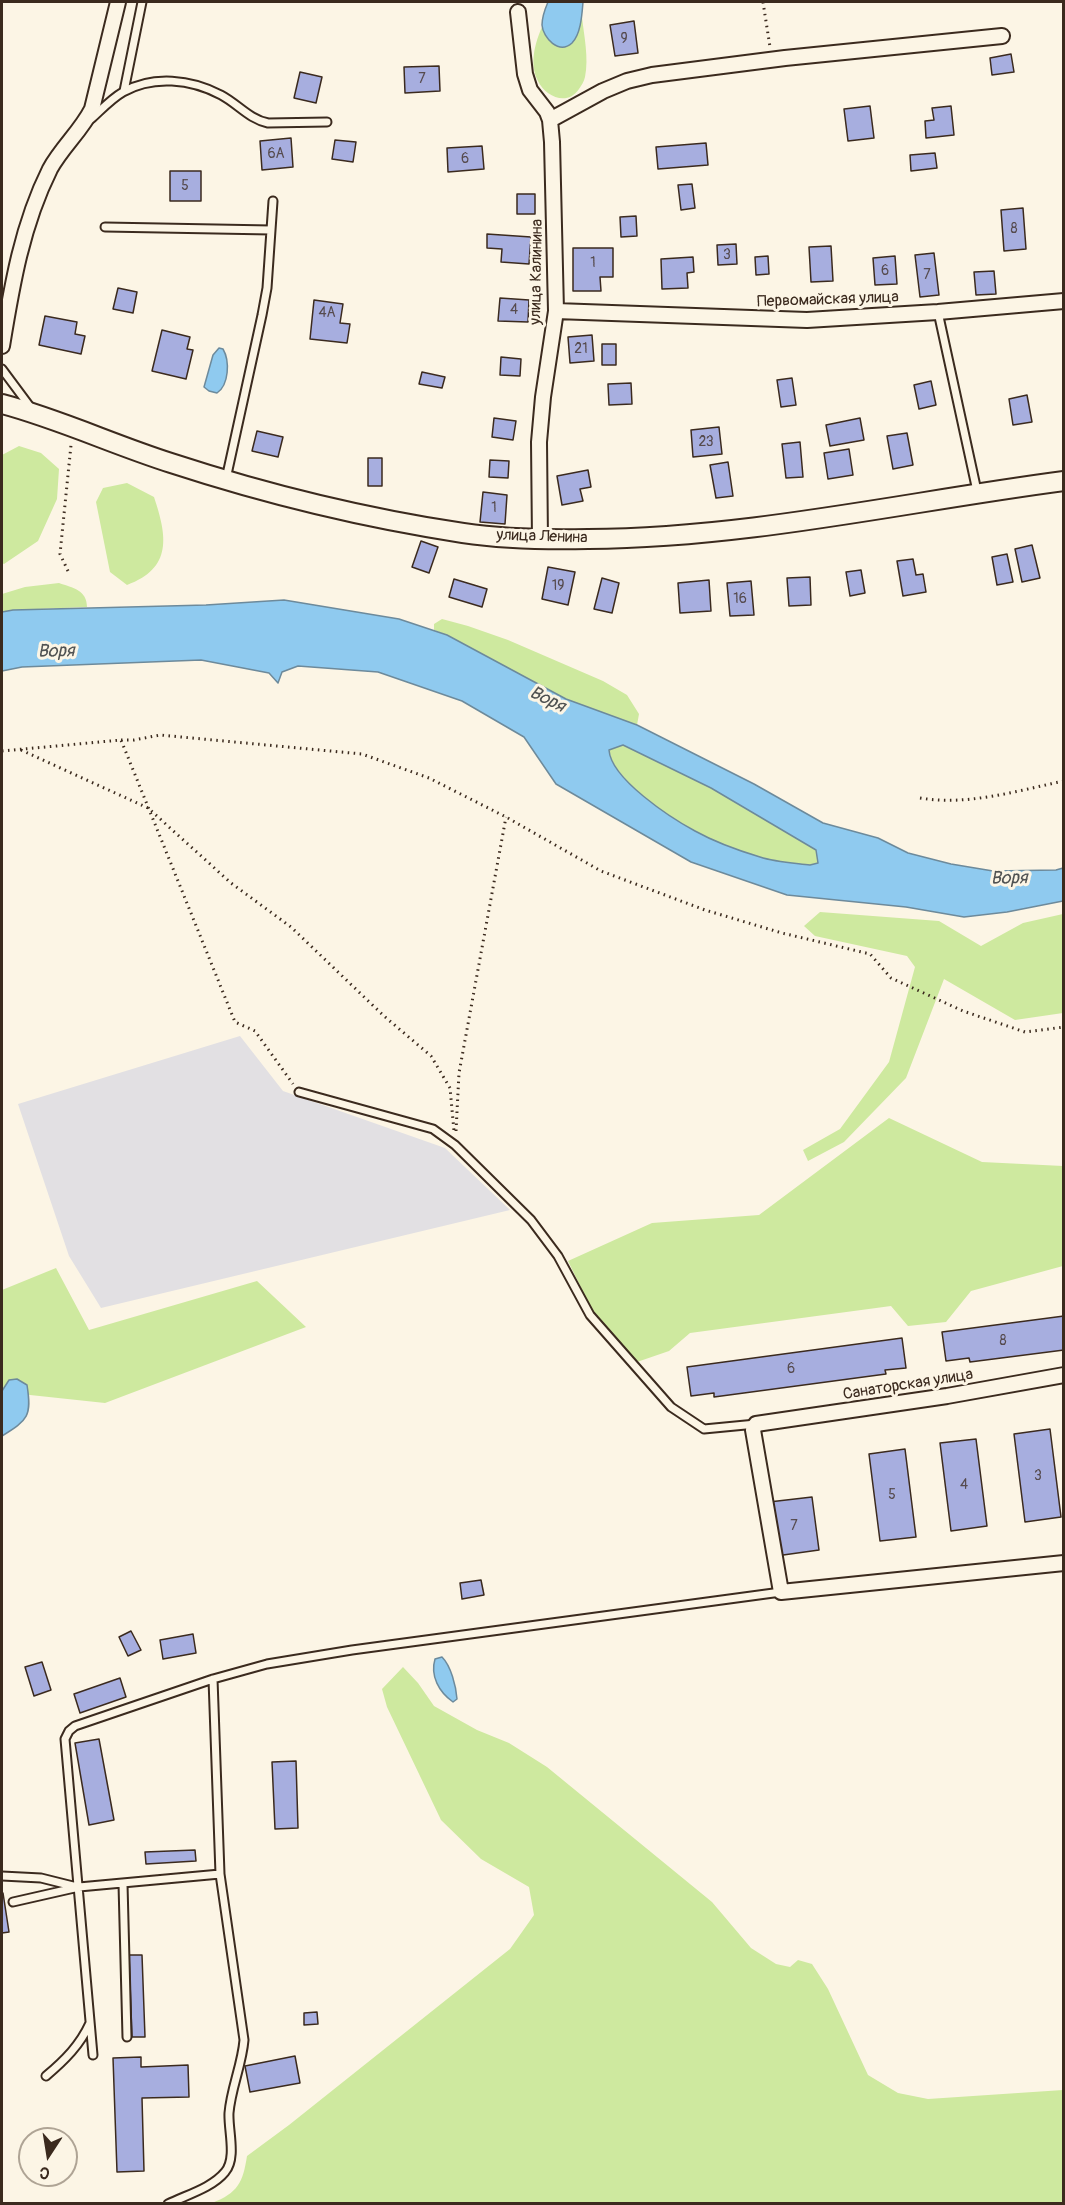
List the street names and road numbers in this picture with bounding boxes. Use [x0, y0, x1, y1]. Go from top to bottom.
street label: улица Калинина [526, 219, 548, 325]
street label: Первомайская улица [757, 288, 899, 312]
street label: улица Ленина [496, 526, 588, 548]
street label: Санаторская улица [842, 1365, 974, 1405]

